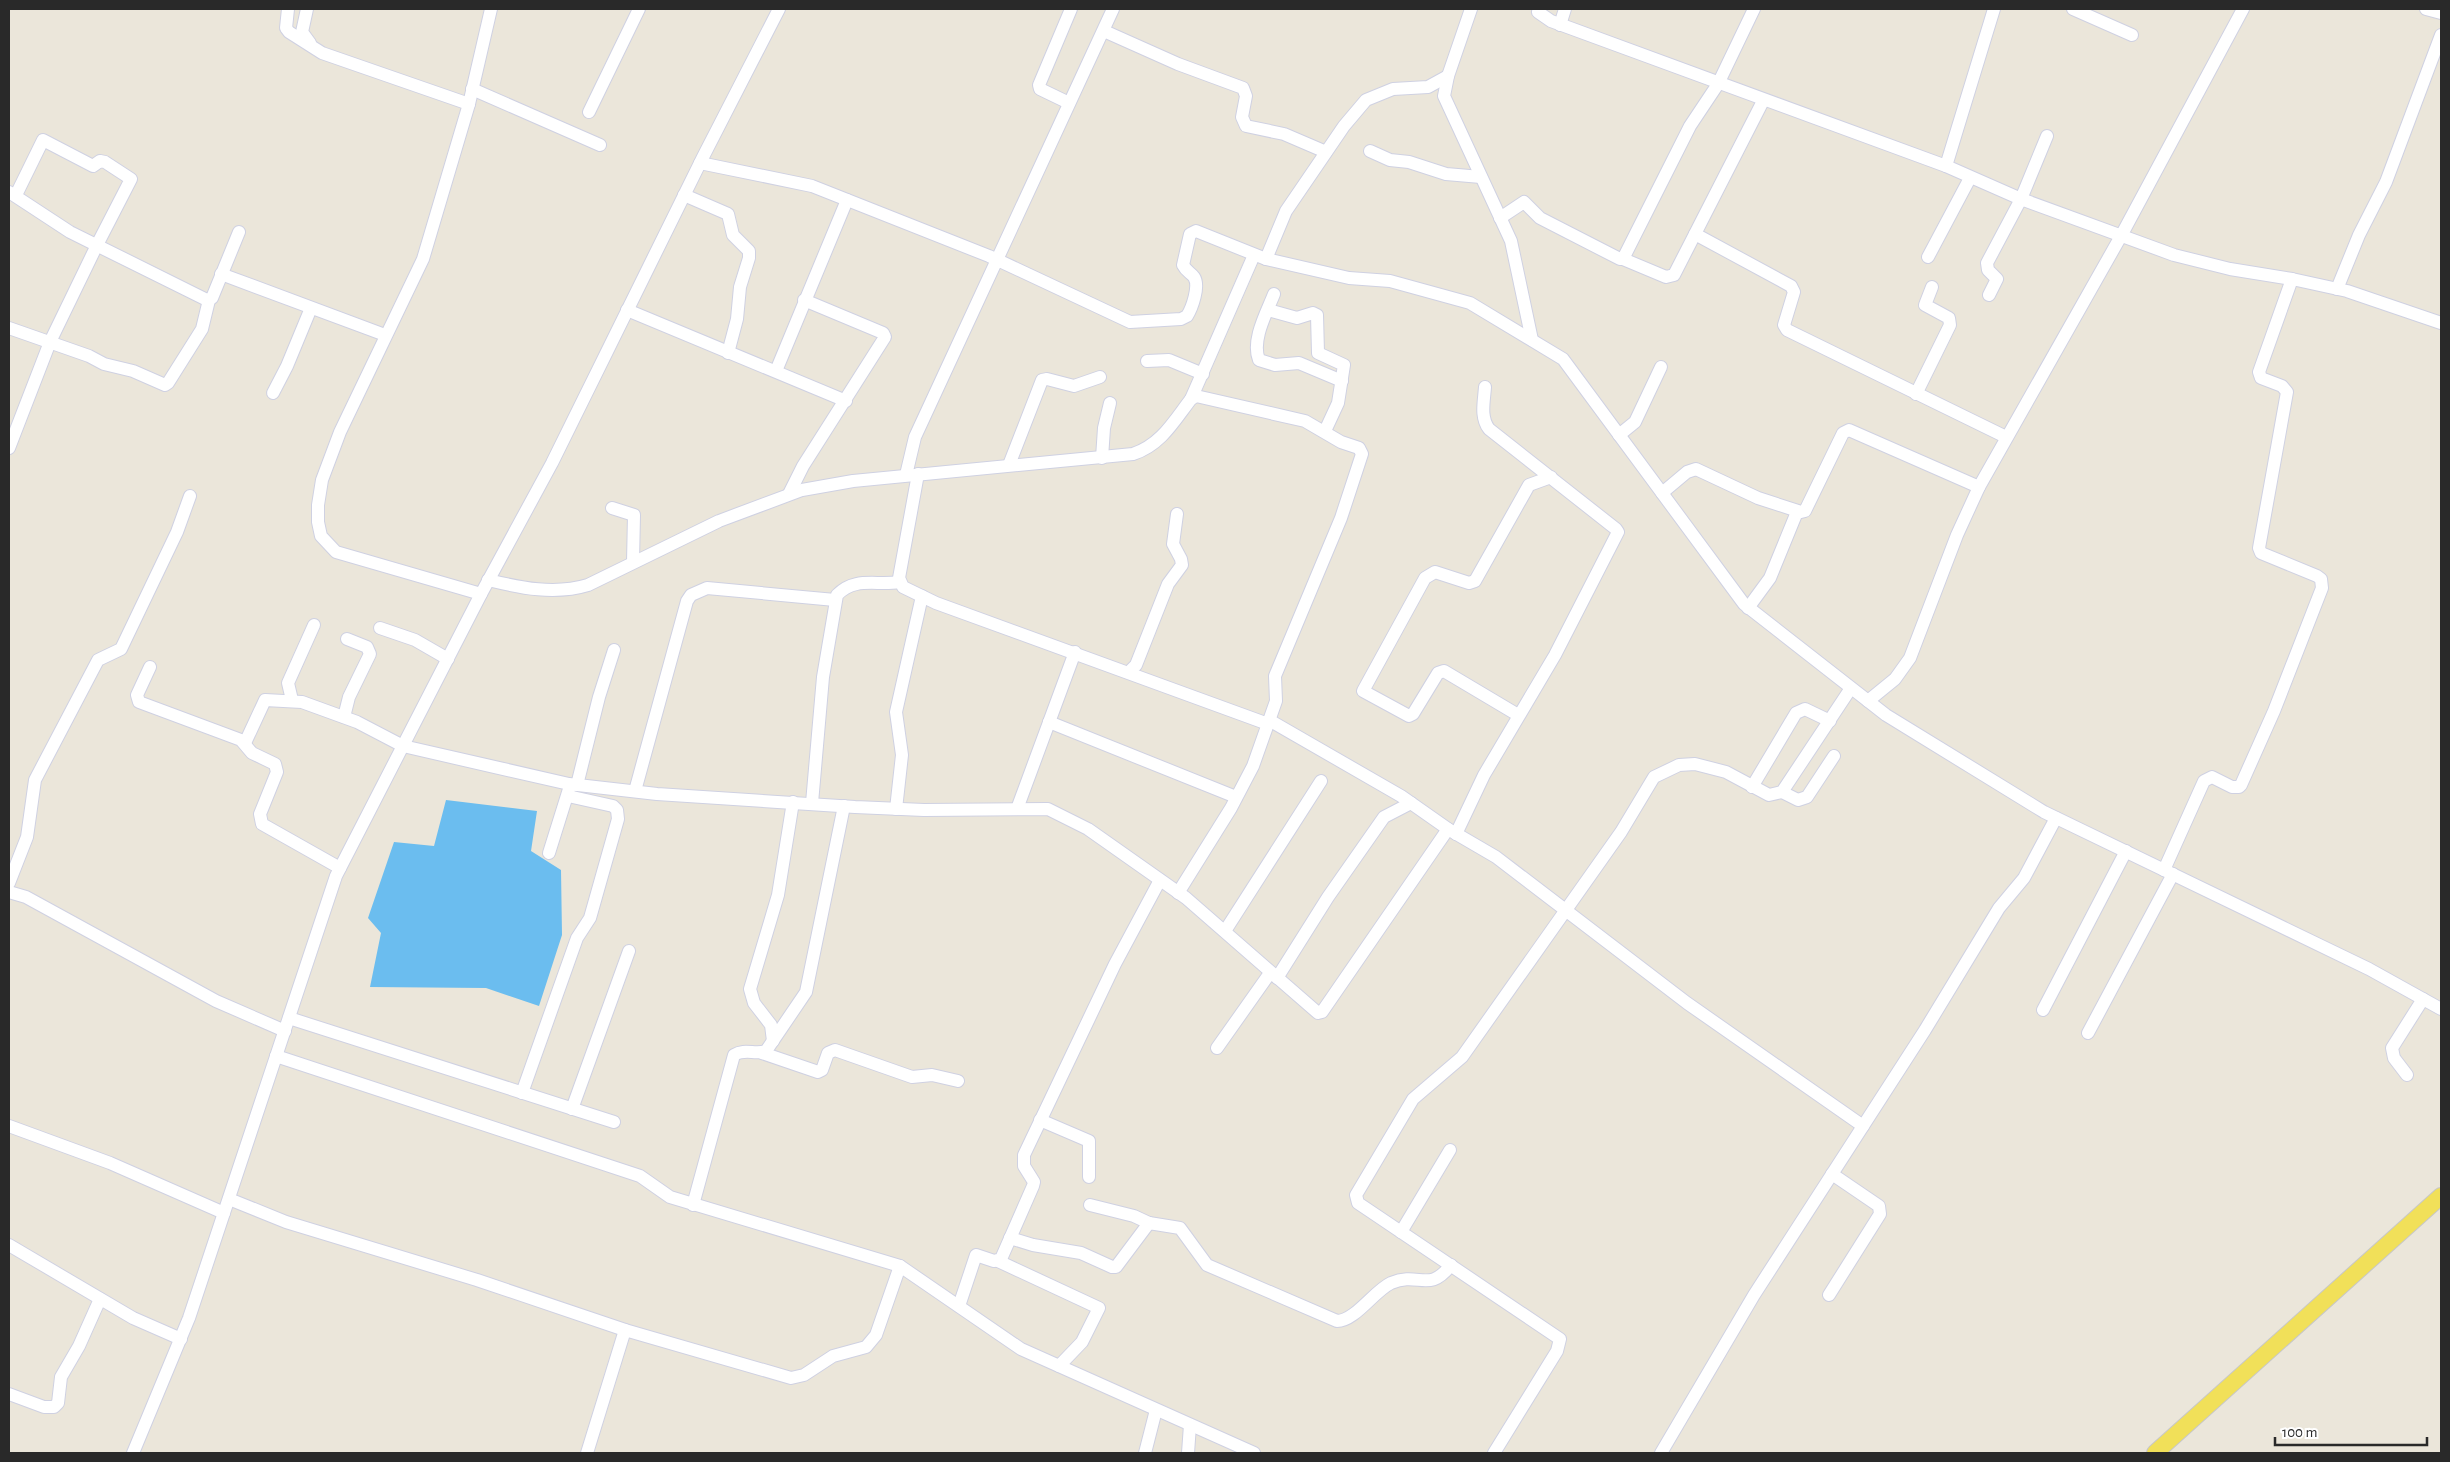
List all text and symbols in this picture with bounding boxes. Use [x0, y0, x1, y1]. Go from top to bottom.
scale bar [2275, 1414, 2428, 1446]
text: 100 m [2282, 1425, 2317, 1440]

